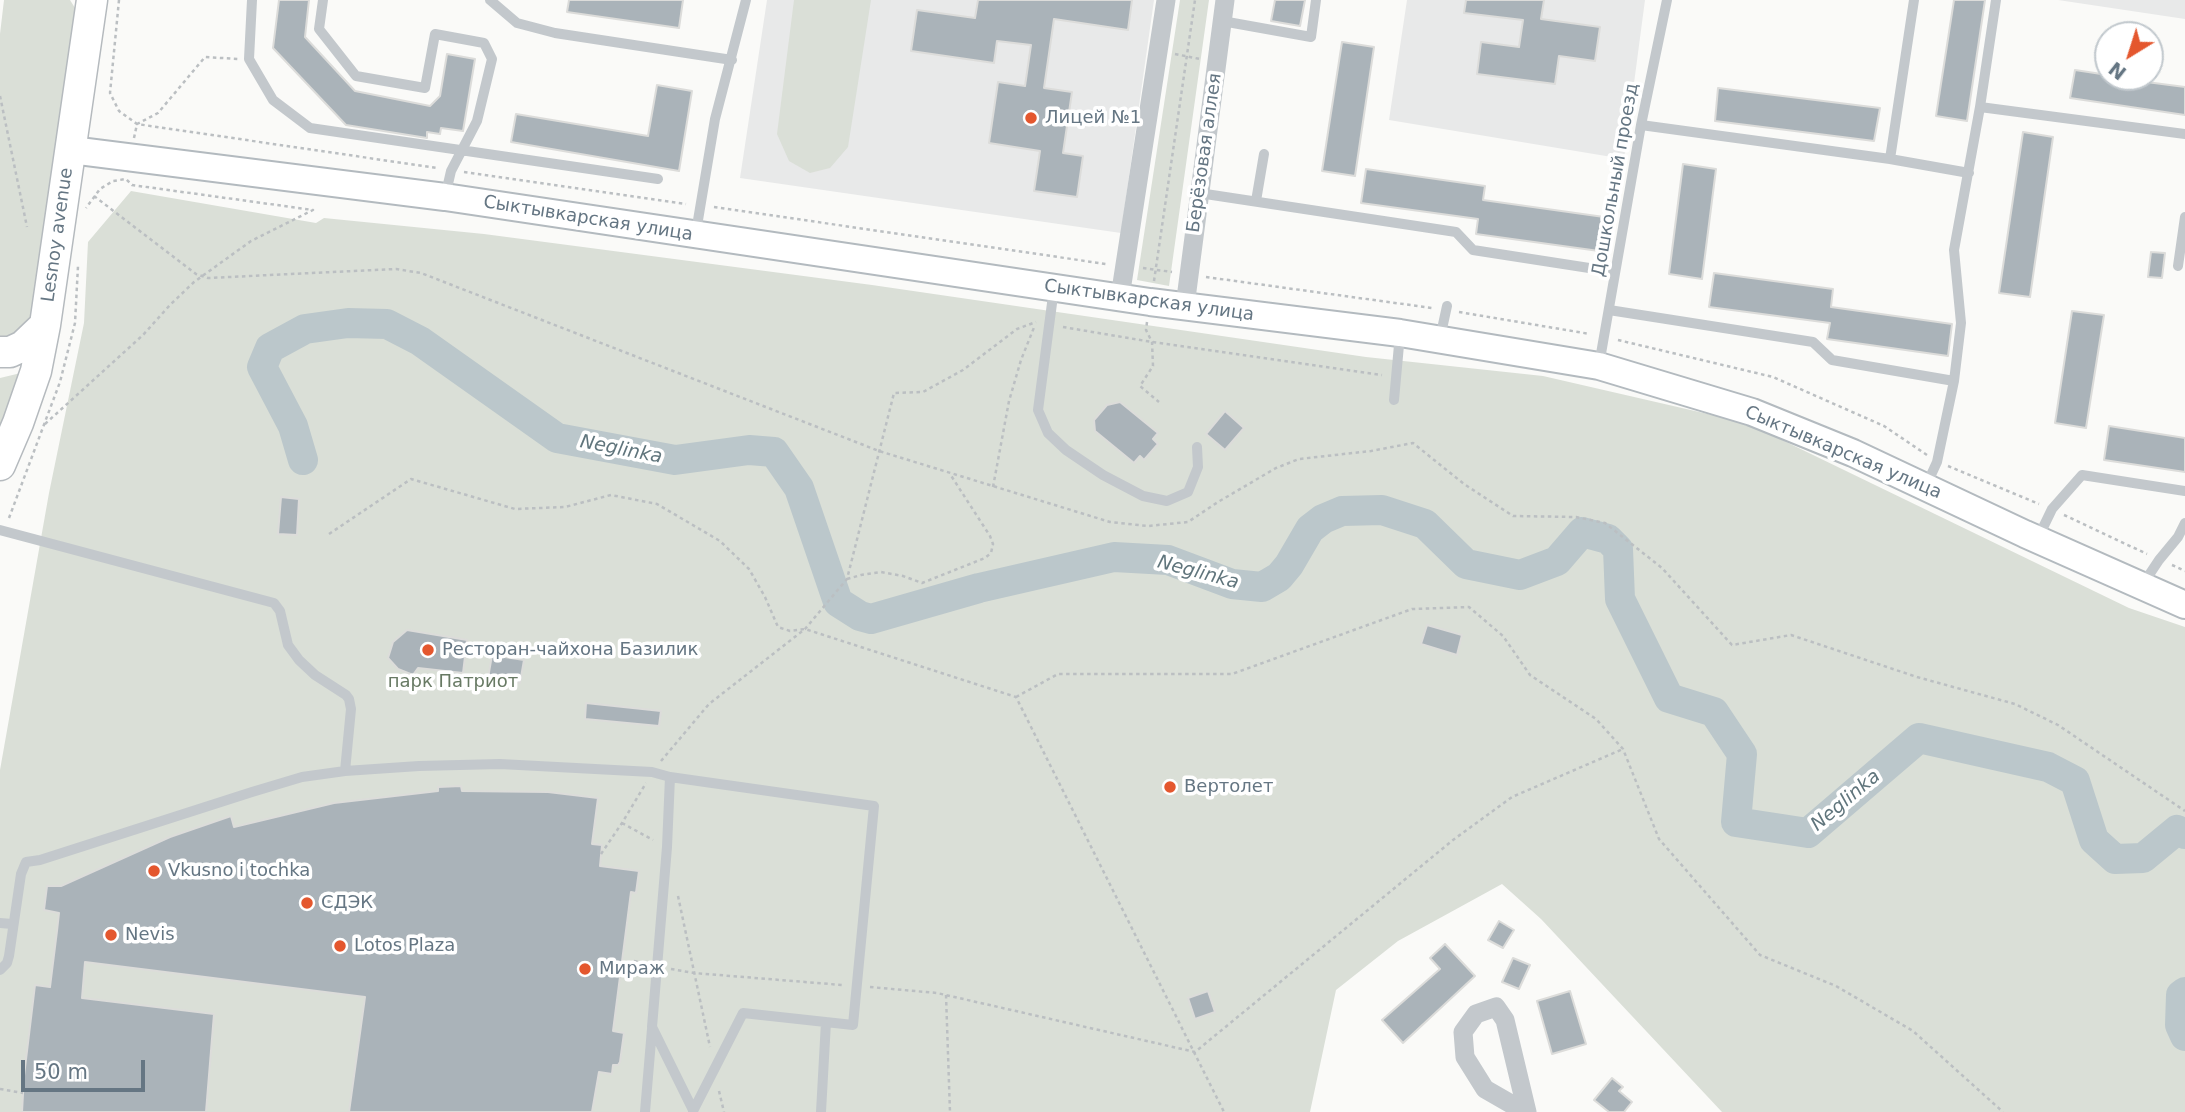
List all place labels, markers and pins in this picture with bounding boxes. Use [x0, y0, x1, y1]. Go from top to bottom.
place label: Лицей №1 [1045, 107, 1141, 129]
marker: Лицей №1 [1023, 110, 1039, 126]
place label: Ресторан-чайхона Базилик [442, 639, 698, 661]
marker: Ресторан-чайхона Базилик [420, 642, 436, 658]
place label: Вертолет [1184, 776, 1273, 798]
marker: Вертолет [1162, 779, 1178, 795]
place label: Vkusno i tochka [168, 860, 310, 882]
marker: Vkusno i tochka [146, 863, 162, 879]
place label: СДЭК [321, 892, 373, 914]
marker: СДЭК [299, 895, 315, 911]
place label: Nevis [125, 924, 175, 946]
marker: Nevis [103, 927, 119, 943]
place label: Lotos Plaza [354, 935, 455, 957]
marker: Lotos Plaza [332, 938, 348, 954]
place label: Мираж [599, 958, 665, 980]
marker: Мираж [577, 961, 593, 977]

